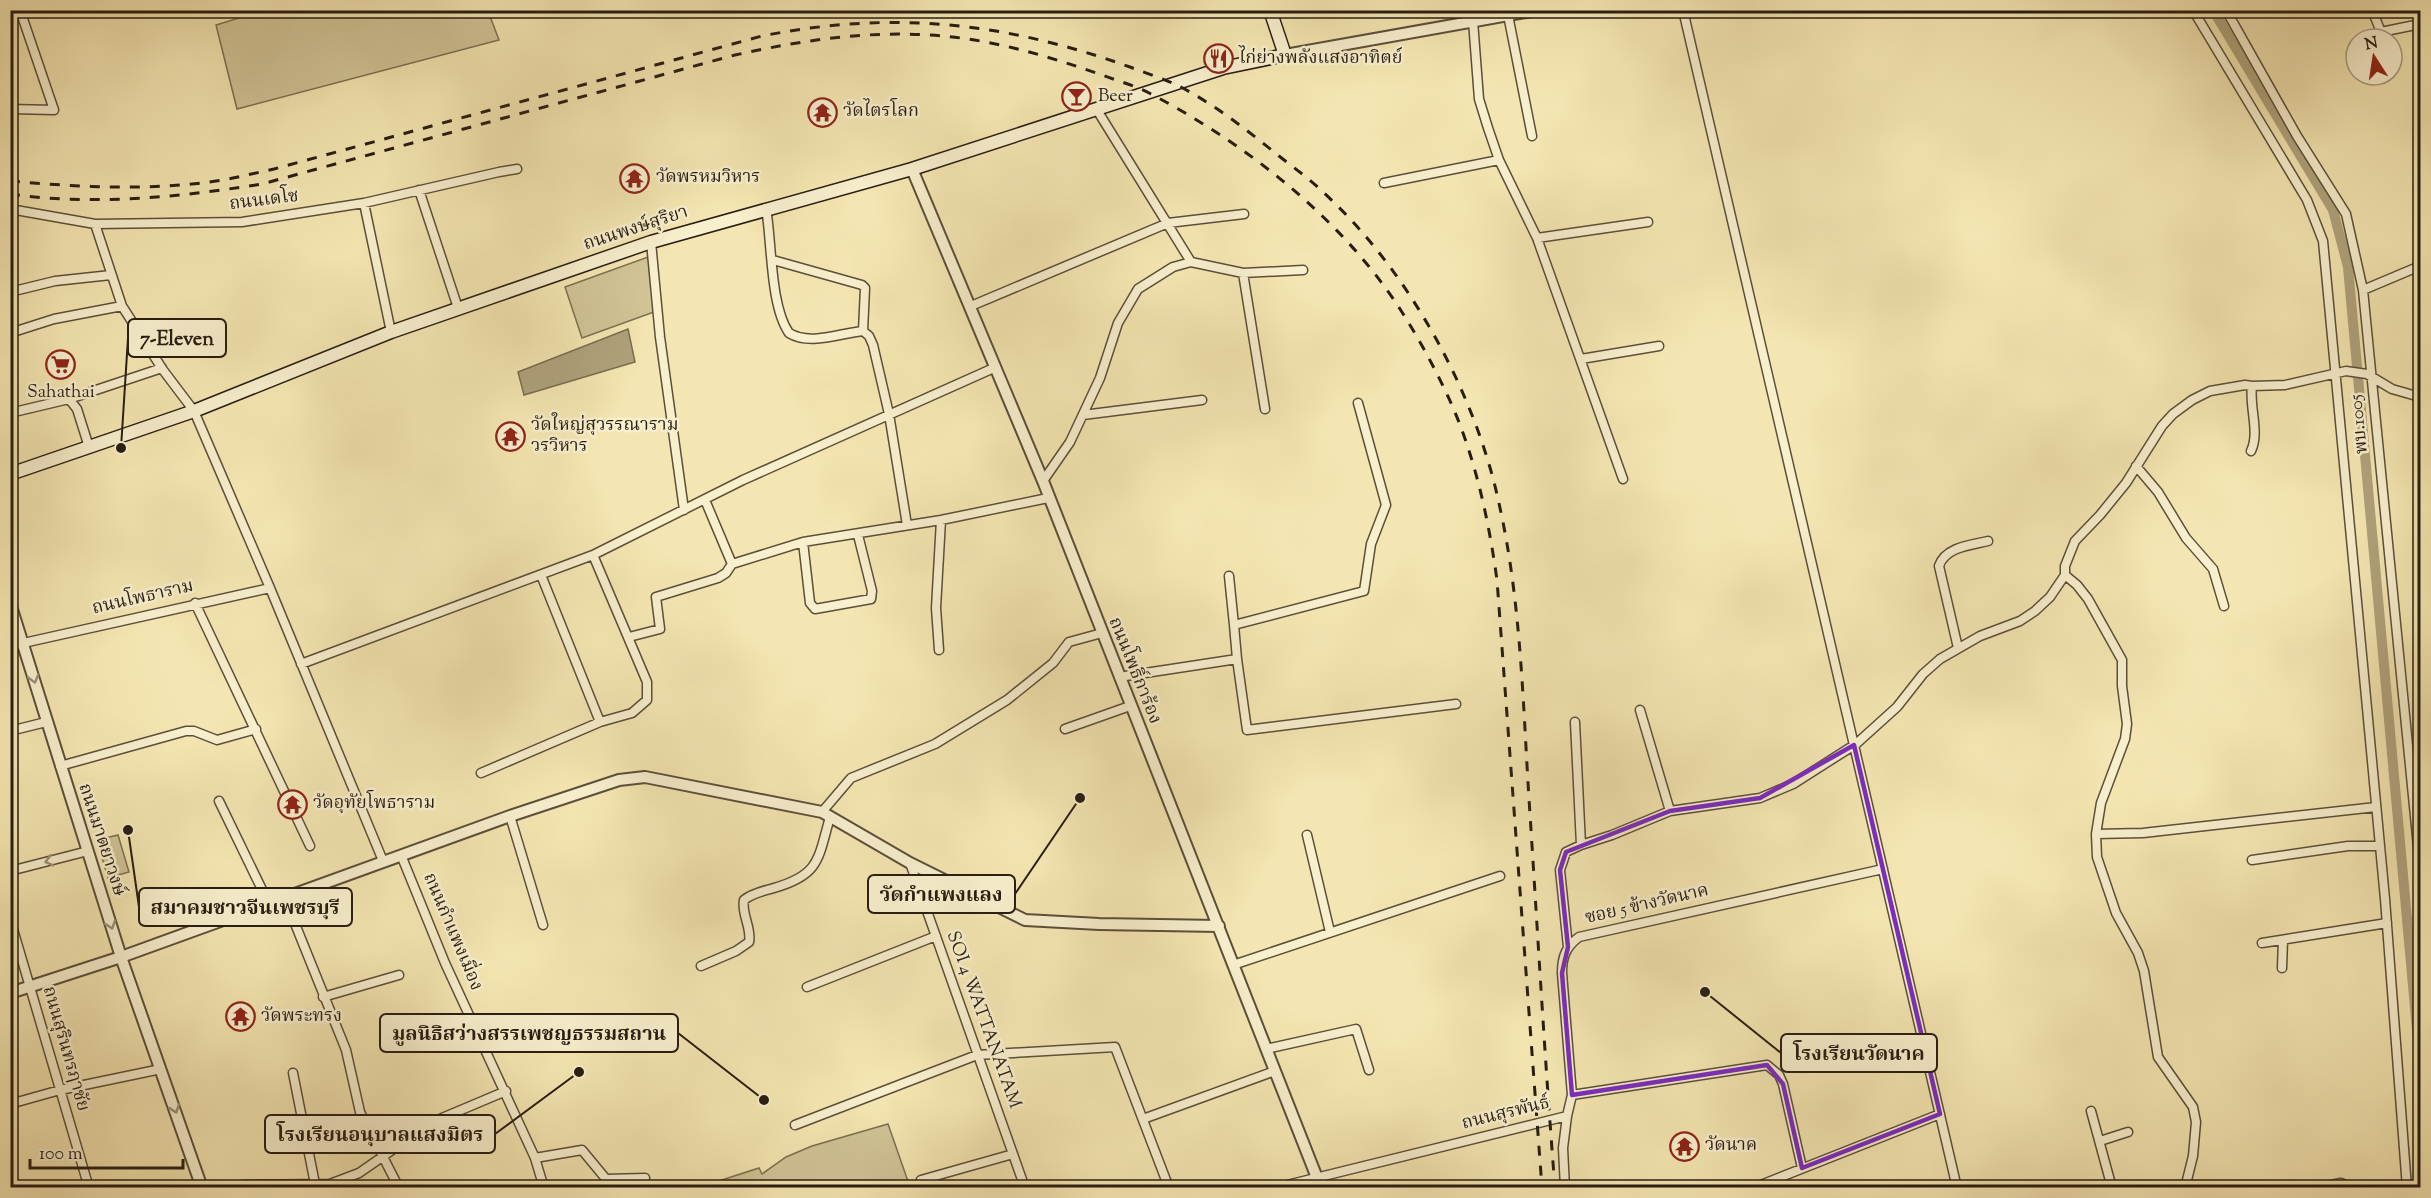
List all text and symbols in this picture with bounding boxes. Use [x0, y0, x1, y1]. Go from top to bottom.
north arrow [2344, 27, 2404, 87]
text: N [2363, 32, 2380, 57]
restaurant icon: ไก่ย่างพลังแสงอาทิตย์ [1202, 43, 1234, 75]
place label: ไก่ย่างพลังแสงอาทิตย์ [1238, 45, 1403, 72]
bar icon: Beer [1061, 81, 1093, 113]
place label: Beer [1098, 84, 1133, 110]
temple icon: วัดไตรโลก [806, 96, 838, 128]
place label: วัดไตรโลก [843, 97, 919, 125]
temple icon: วัดพรหมวิหาร [619, 162, 651, 194]
place label: วัดพรหมวิหาร [656, 165, 760, 191]
street label: ถนนเดโช [228, 182, 300, 218]
street label: ถนนพงษ์สุริยา [580, 200, 692, 258]
callout: 7-Eleven [128, 319, 226, 357]
text: 7-Eleven [140, 326, 214, 355]
supermarket icon: Sahathai [45, 348, 77, 380]
place label: Sahathai [27, 380, 95, 406]
street label: พบ.1005 [2344, 393, 2376, 455]
place label: วัดใหญ่สุวรรณาราม วรวิหาร [531, 412, 679, 460]
temple icon: วัดใหญ่สุวรรณาราม วรวิหาร [494, 420, 526, 452]
street label: ถนนโพธาราม [89, 572, 196, 622]
street label: ถนนโพธิ์การ้อง [1101, 613, 1170, 728]
one-way arrow [27, 673, 39, 684]
street label: ถนนมาตยาวงษ์ [71, 780, 132, 900]
temple icon: วัดอุทัยโพธาราม [276, 788, 308, 820]
place label: วัดอุทัยโพธาราม [313, 789, 435, 817]
one-way arrow [44, 854, 54, 867]
street label: ถนนกำแพงเมี่อง [415, 868, 491, 995]
callout: วัดกำแพงแลง [868, 875, 1015, 913]
street label: ซอย 5 ข้างวัดนาค [1583, 878, 1711, 932]
text: วัดกำแพงแลง [880, 882, 1002, 911]
callout: สมาคมชาวจีนเพชรบุรี [139, 888, 352, 926]
text: สมาคมชาวจีนเพชรบุรี [150, 895, 340, 924]
one-way arrow [104, 919, 116, 930]
street label: SOI 4 WATTANATAM [939, 928, 1027, 1113]
street label: ถนนสุรินทรฦาชัย [35, 983, 95, 1115]
temple icon: วัดพระทรง [224, 1001, 256, 1033]
place label: วัดพระทรง [261, 1004, 342, 1030]
callout: มูลนิธิสว่างสรรเพชญธรรมสถาน [380, 1014, 678, 1052]
text: มูลนิธิสว่างสรรเพชญธรรมสถาน [392, 1021, 666, 1050]
callout: โรงเรียนวัดนาค [1781, 1034, 1937, 1072]
text: โรงเรียนวัดนาค [1792, 1040, 1925, 1070]
street label: ถนนสุรพันธ์ [1459, 1090, 1553, 1137]
one-way arrow [167, 1104, 180, 1114]
callout: โรงเรียนอนุบาลแสงมิตร [265, 1115, 495, 1153]
text: โรงเรียนอนุบาลแสงมิตร [276, 1121, 483, 1151]
temple icon: วัดนาค [1668, 1130, 1700, 1162]
scale bar [30, 1132, 183, 1170]
place label: วัดนาค [1705, 1133, 1757, 1159]
text: 100 m [39, 1142, 83, 1168]

